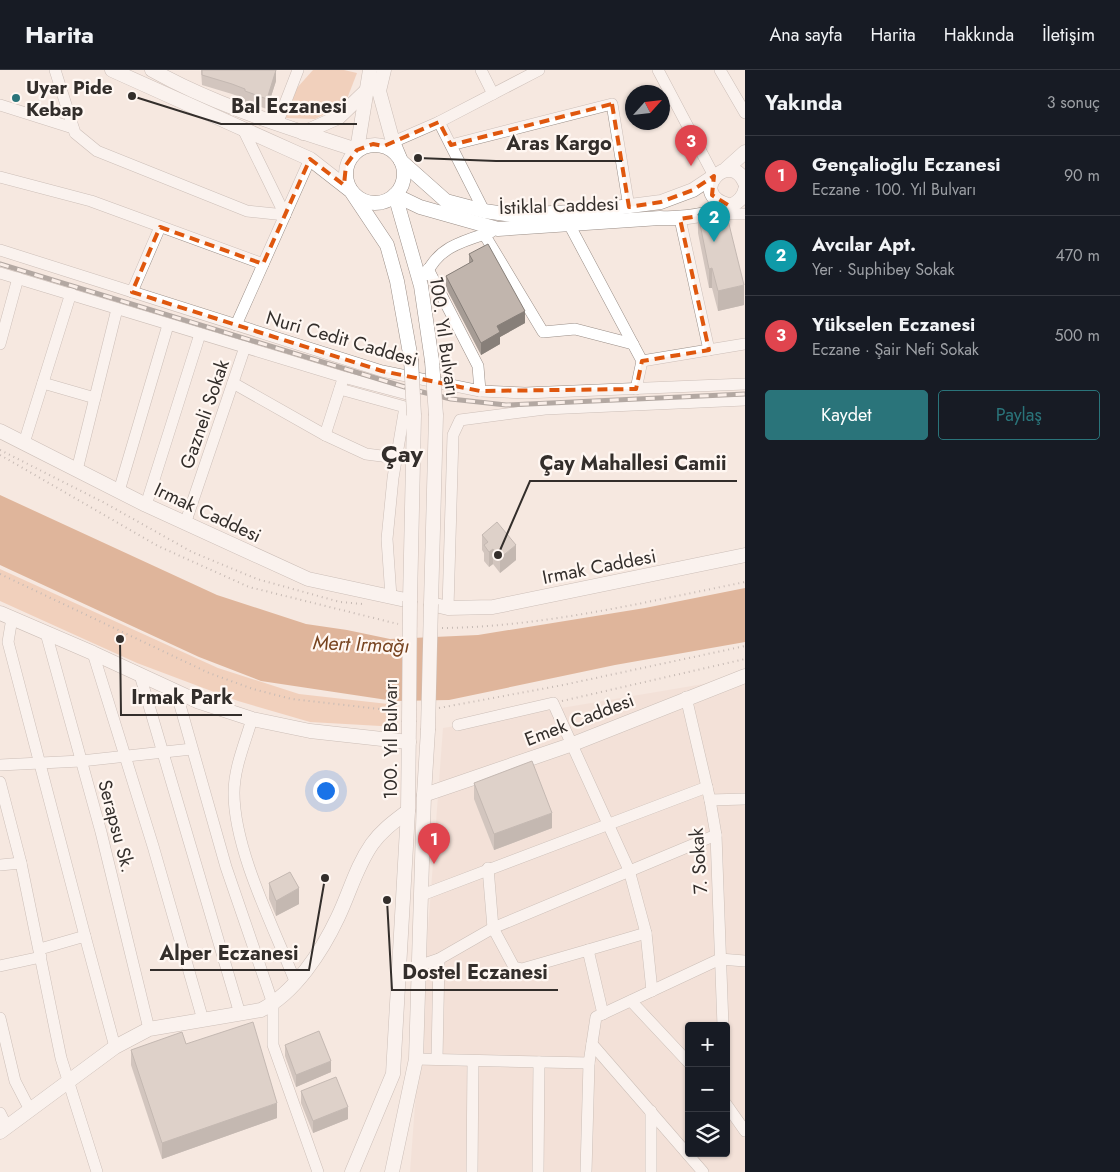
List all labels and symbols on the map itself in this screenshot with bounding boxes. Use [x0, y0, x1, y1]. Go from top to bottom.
place label: Uyar Pide Kebap [26, 74, 113, 123]
north arrow [625, 85, 670, 130]
callout: Bal Eczanesi [221, 89, 357, 124]
marker: Uyar Pide Kebap [10, 92, 22, 104]
text: Bal Eczanesi [231, 92, 347, 121]
pin: 3 [675, 125, 707, 166]
callout: Aras Kargo [496, 126, 622, 161]
text: Aras Kargo [505, 129, 612, 158]
street label: İstiklal Caddesi [499, 190, 619, 221]
pin: 2 [698, 201, 730, 242]
street label: 100. Yıl Bulvarı [423, 274, 466, 398]
street label: Nuri Cedit Caddesi [263, 304, 421, 373]
street label: Gazneli Sokak [173, 355, 236, 472]
district label: Çay [381, 436, 424, 471]
callout: Çay Mahallesi Camii [530, 446, 737, 481]
text: Çay Mahallesi Camii [539, 449, 727, 478]
street label: Irmak Caddesi [150, 476, 266, 549]
street label: Irmak Caddesi [540, 542, 658, 591]
water label: Mert Irmağı [312, 628, 410, 661]
street label: 100. Yıl Bulvarı [377, 679, 404, 799]
callout: Irmak Park [121, 680, 242, 715]
text: Irmak Park [131, 683, 233, 712]
street label: Emek Caddesi [521, 686, 638, 753]
street label: Serapsu Sk. [91, 777, 142, 876]
your location [313, 778, 339, 804]
pin: 1 [418, 823, 450, 864]
street label: 7. Sokak [683, 826, 714, 895]
callout: Alper Eczanesi [150, 935, 309, 970]
text: Alper Eczanesi [159, 939, 298, 968]
callout: Dostel Eczanesi [392, 955, 558, 990]
text: Dostel Eczanesi [402, 958, 548, 987]

